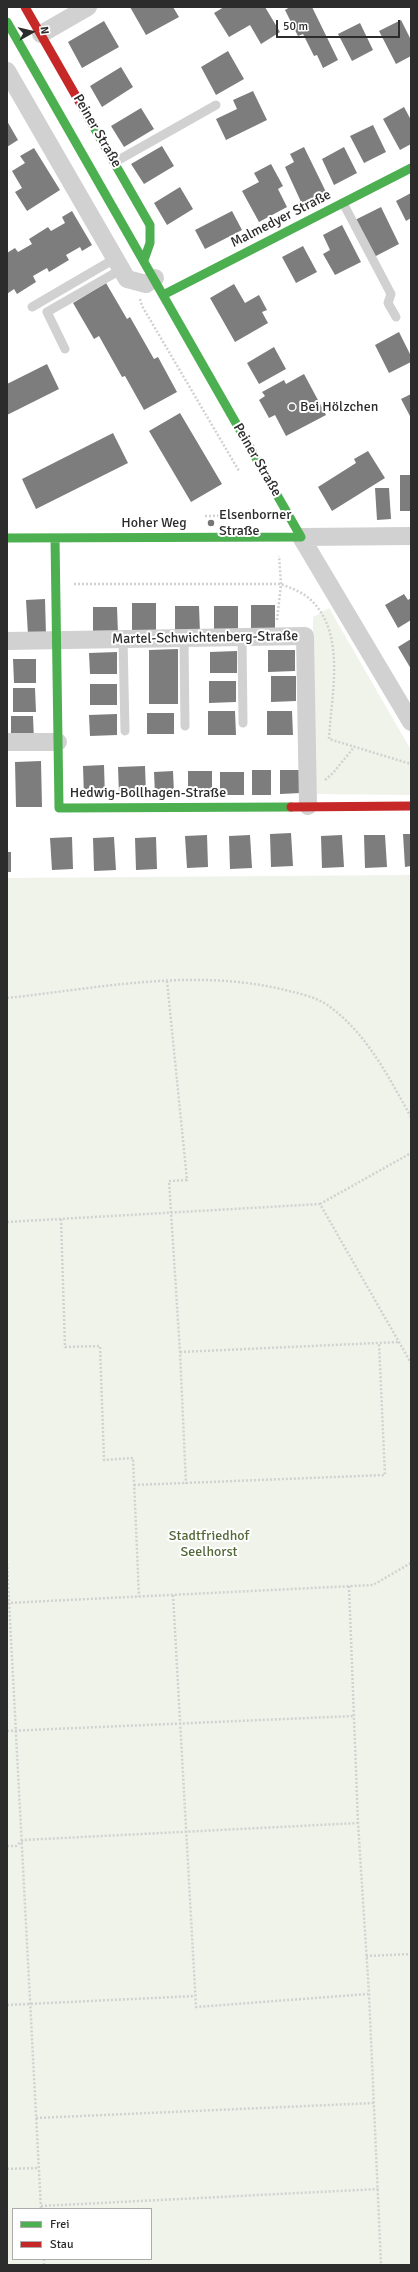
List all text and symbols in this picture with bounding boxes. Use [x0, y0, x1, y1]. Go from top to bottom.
north arrow [12, 12, 52, 52]
scale bar [278, 12, 402, 38]
text: 50 m [283, 19, 308, 34]
text: N [37, 26, 51, 35]
street label: Peiner Straße [69, 91, 125, 171]
street label: Malmedyer Straße [228, 186, 334, 252]
place label: Bei Hölzchen [300, 399, 378, 415]
marker: Bei Hölzchen [287, 402, 297, 412]
street label: Peiner Straße [229, 420, 285, 500]
place label: Elsenborner Straße [219, 507, 291, 540]
street label: Hoher Weg [121, 515, 187, 531]
marker: Elsenborner Straße [206, 518, 216, 528]
street label: Martel-Schwichtenberg-Straße [112, 628, 298, 648]
street label: Hedwig-Bollhagen-Straße [70, 785, 226, 801]
park label: Stadtfriedhof Seelhorst [169, 1528, 249, 1560]
legend [12, 2208, 152, 2260]
text: Frei [50, 2217, 69, 2232]
text: Stau [50, 2237, 74, 2252]

